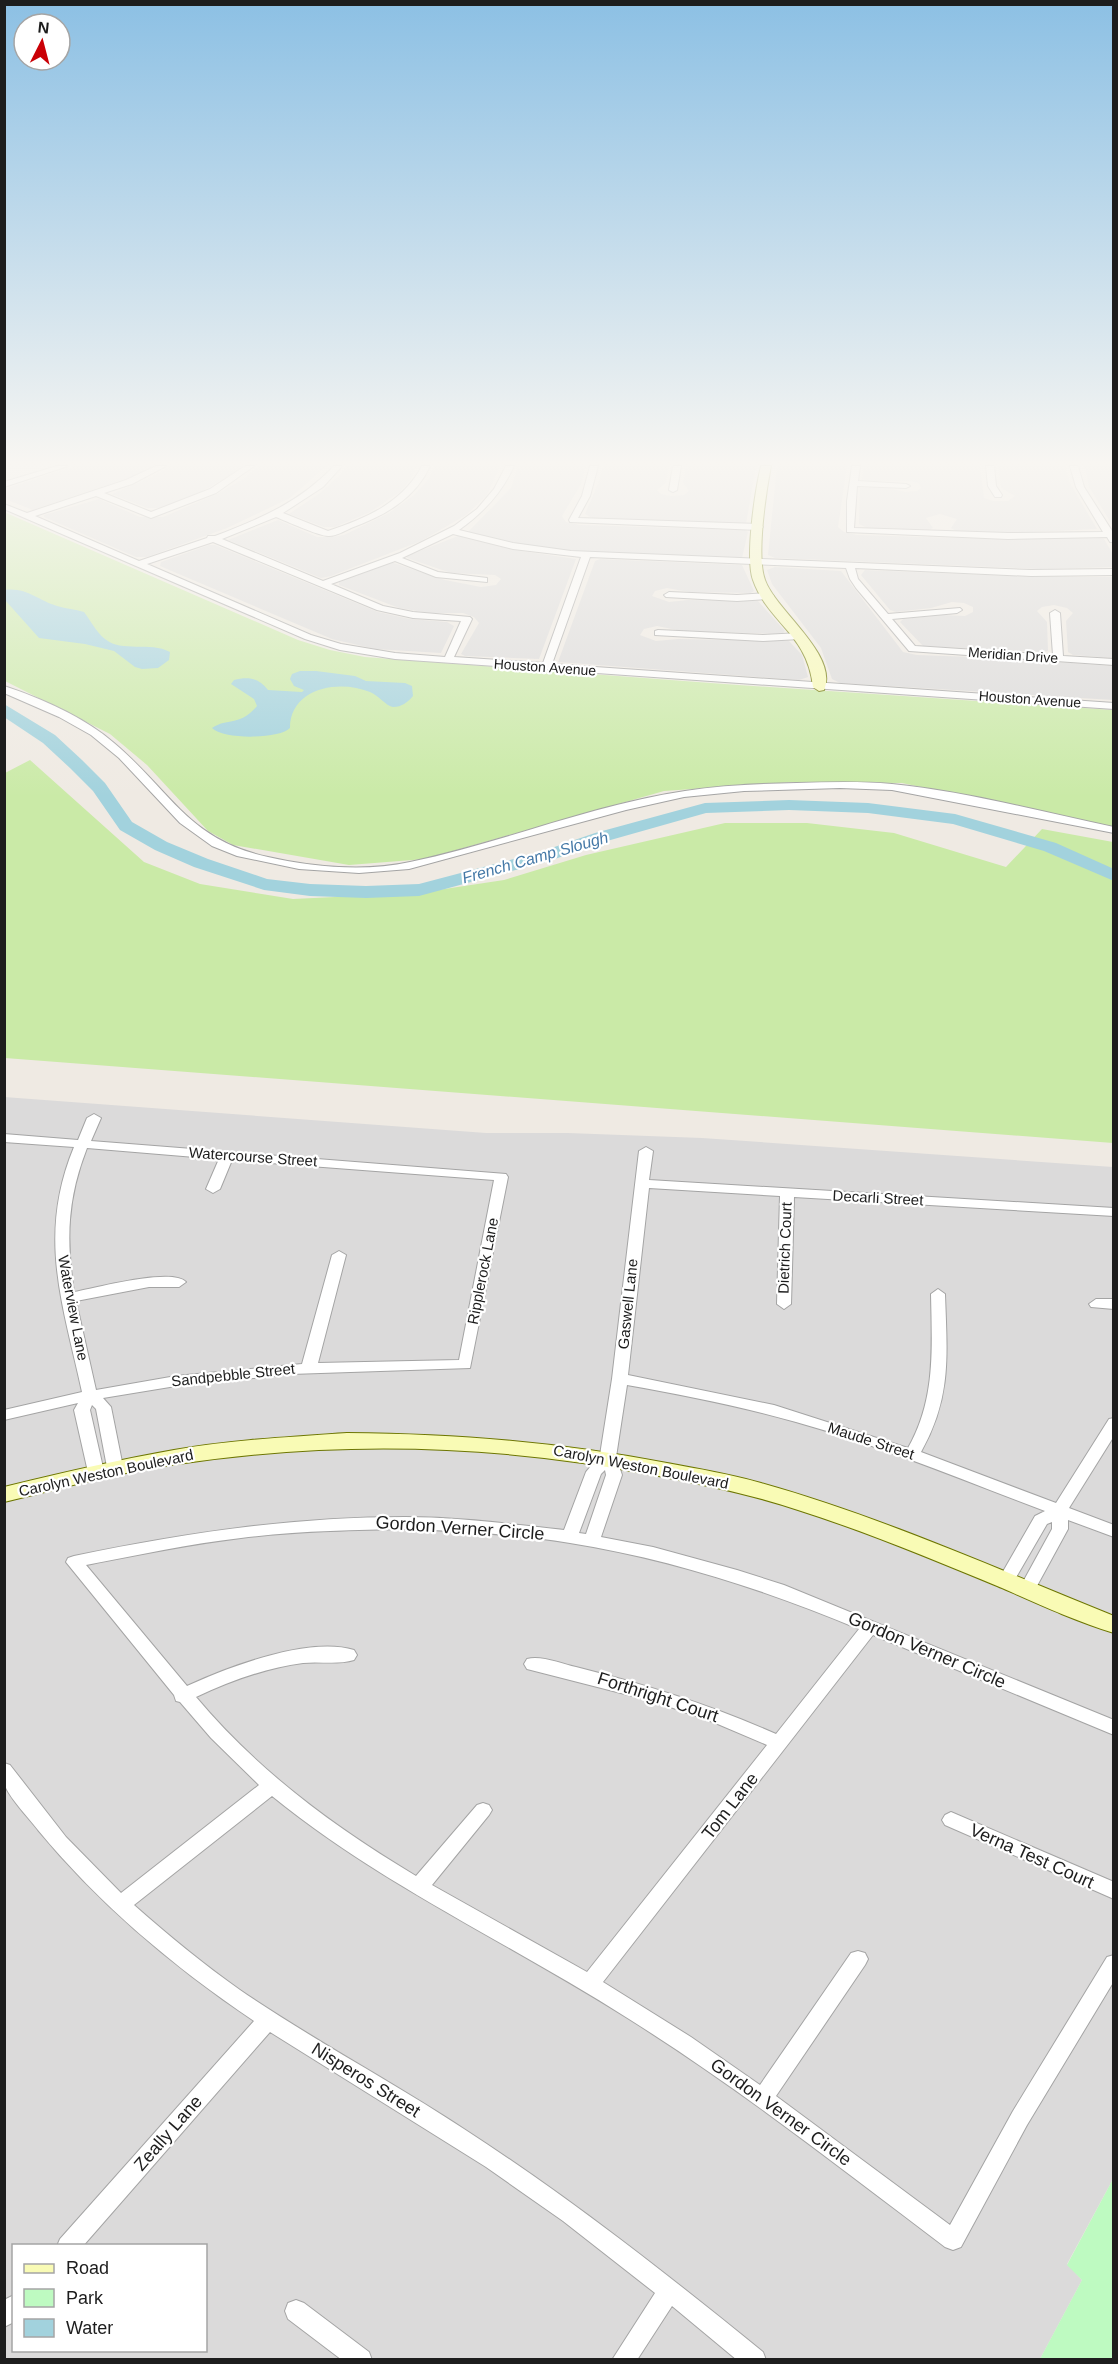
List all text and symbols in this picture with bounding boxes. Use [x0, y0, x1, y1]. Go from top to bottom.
north arrow [12, 12, 72, 72]
text: N [37, 19, 50, 37]
street label: Meridian Drive [967, 644, 1059, 666]
street label: Houston Avenue [493, 655, 597, 679]
street label: Houston Avenue [978, 687, 1082, 711]
water label: French Camp Slough [460, 828, 610, 886]
street label: Watercourse Street [188, 1144, 319, 1170]
street label: Decarli Street [832, 1187, 925, 1208]
street label: Dietrich Court [774, 1201, 795, 1294]
street label: Ripplerock Lane [464, 1216, 501, 1326]
street label: Waterview Lane [55, 1254, 92, 1362]
street label: Gaswell Lane [614, 1258, 641, 1350]
street label: Sandpebble Street [170, 1359, 296, 1389]
street label: Maude Street [826, 1419, 917, 1463]
street label: Carolyn Weston Boulevard [552, 1441, 730, 1492]
street label: Carolyn Weston Boulevard [17, 1446, 195, 1499]
street label: Gordon Verner Circle [375, 1512, 545, 1544]
street label: Gordon Verner Circle [845, 1608, 1009, 1692]
street label: Forthright Court [595, 1668, 721, 1726]
street label: Tom Lane [698, 1769, 762, 1843]
street label: Verna Test Court [967, 1820, 1097, 1892]
street label: Nisperos Street [308, 2039, 424, 2121]
street label: Gordon Verner Circle [707, 2054, 855, 2170]
street label: Zeally Lane [130, 2091, 206, 2175]
legend [12, 2244, 207, 2352]
text: Road [66, 2258, 109, 2278]
text: Park [66, 2288, 104, 2308]
text: Water [66, 2318, 113, 2338]

